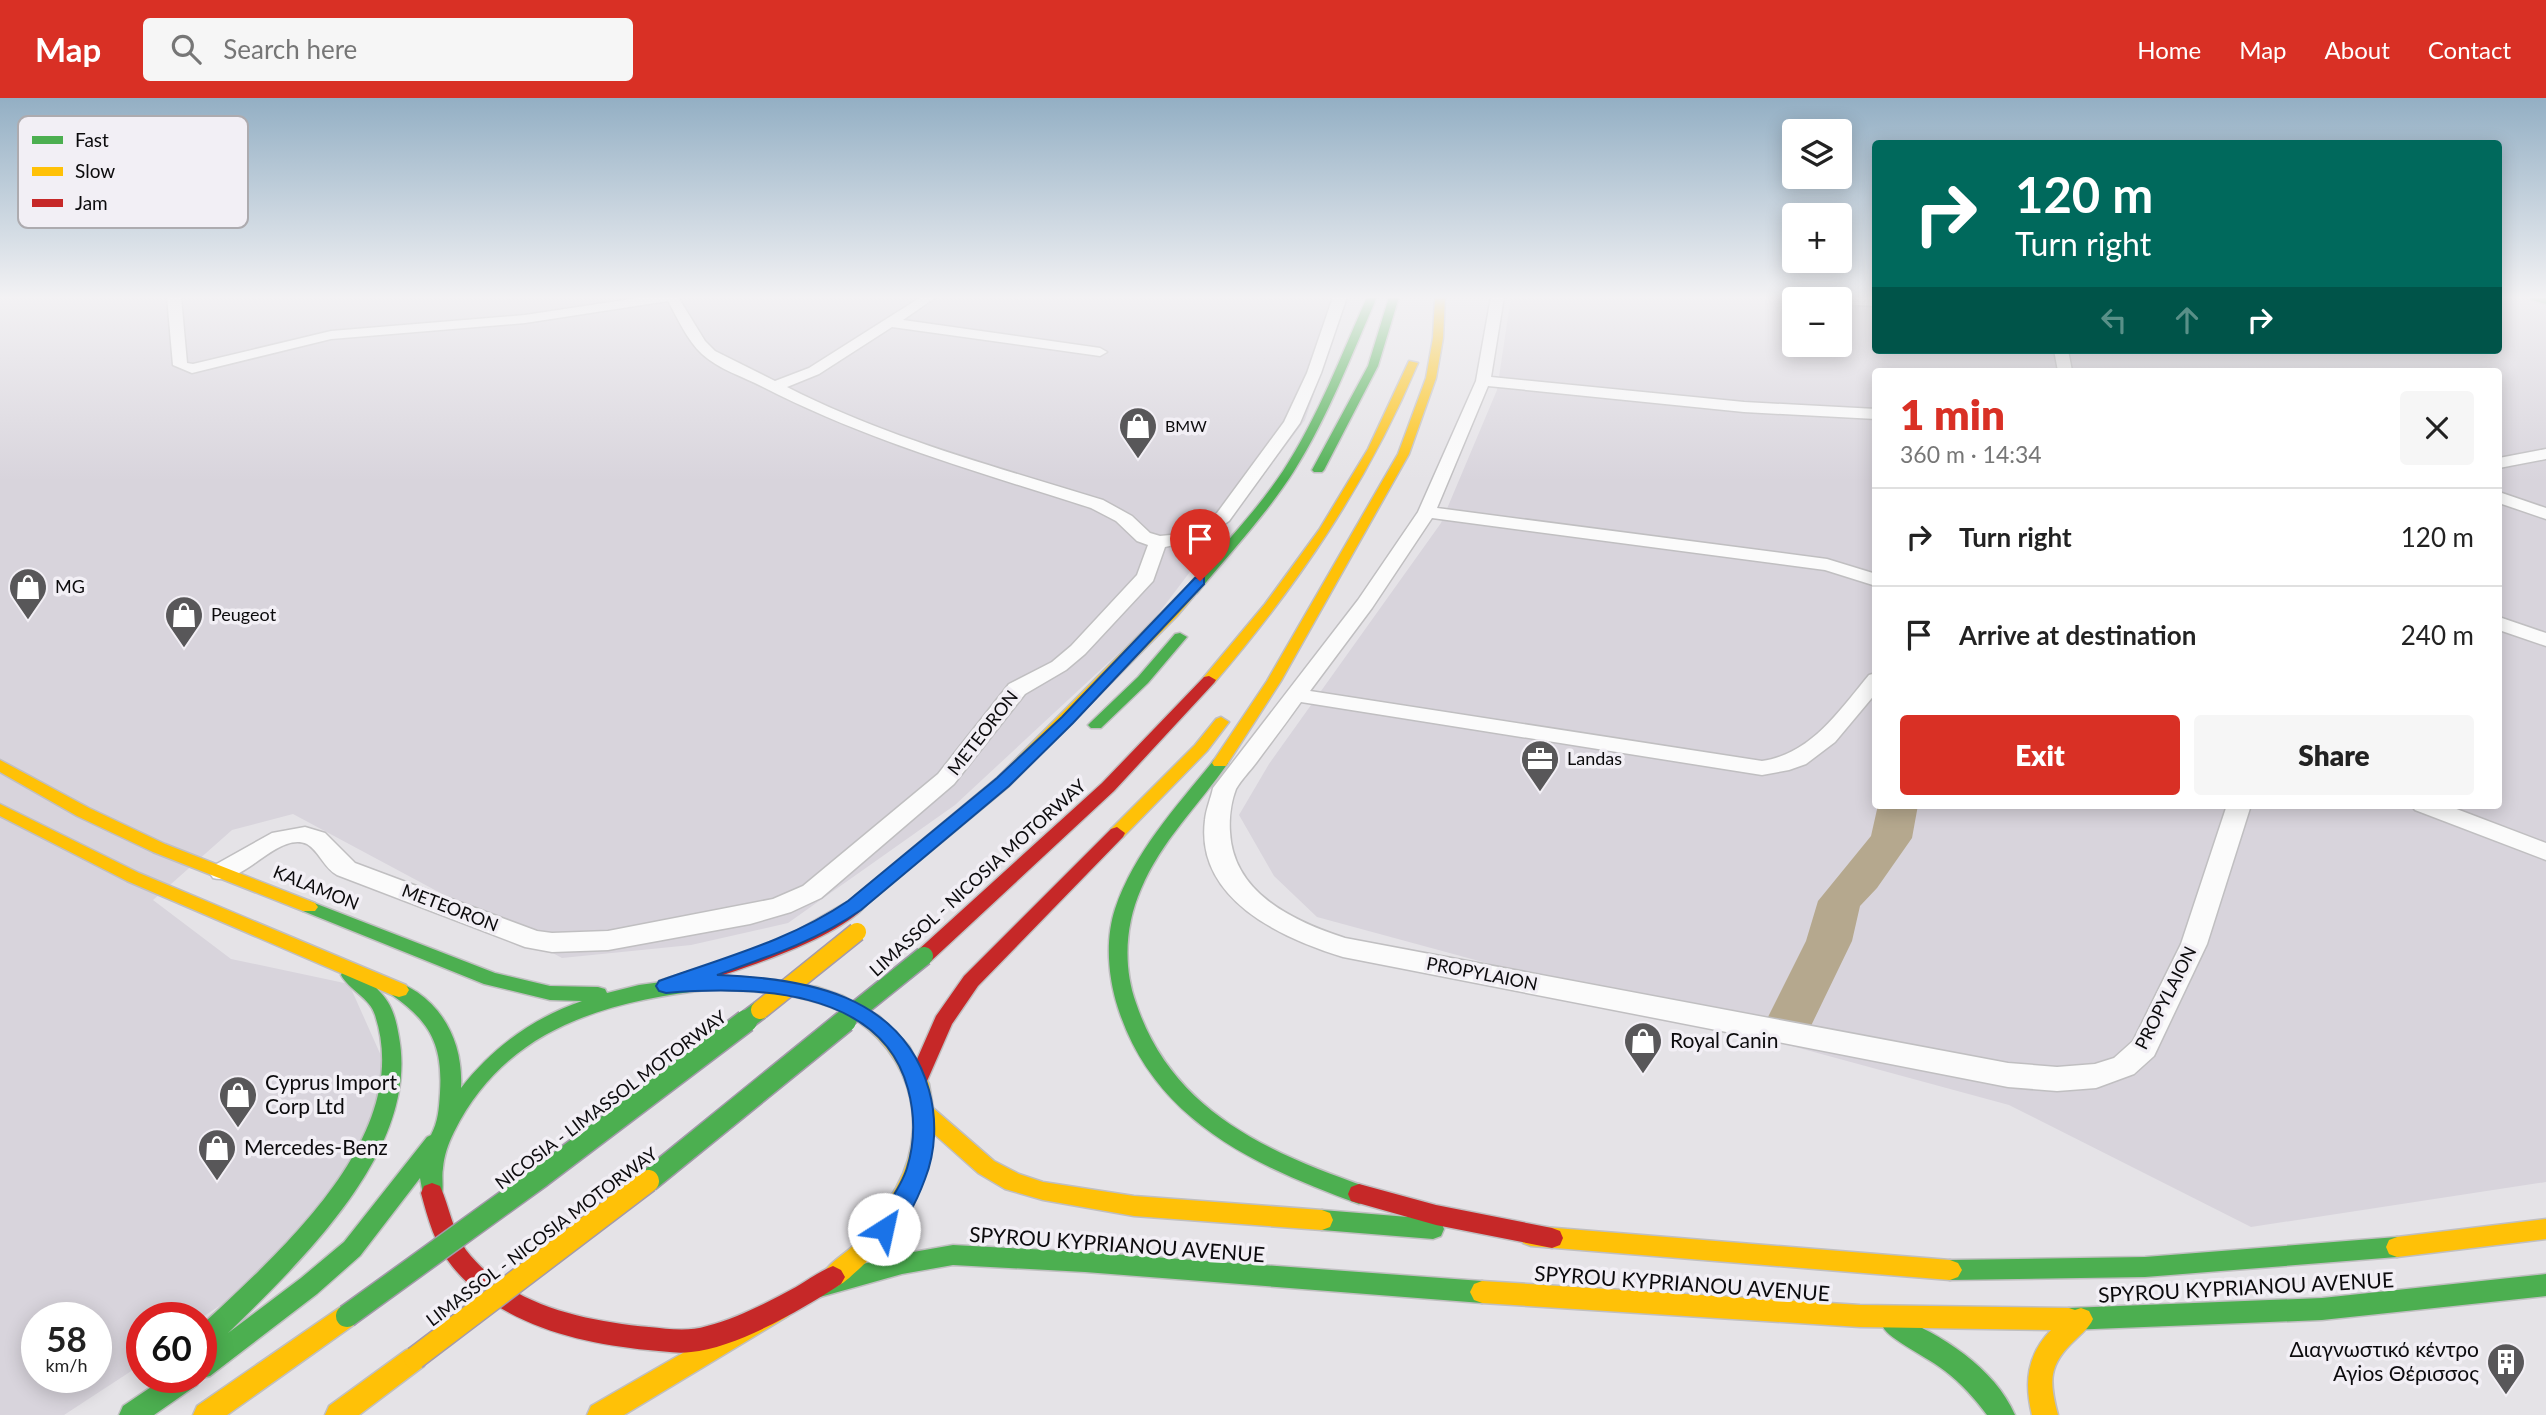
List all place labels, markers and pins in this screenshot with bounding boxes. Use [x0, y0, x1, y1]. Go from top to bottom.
shop icon: BMW [1117, 405, 1159, 460]
place label: BMW [1165, 416, 1207, 435]
pin [1170, 509, 1230, 581]
shop icon: MG [7, 566, 49, 621]
place label: MG [55, 575, 85, 597]
shop icon: Peugeot [163, 594, 205, 649]
place label: Peugeot [211, 603, 277, 625]
office icon: Landas [1519, 738, 1561, 793]
place label: Landas [1567, 747, 1622, 769]
shop icon: Royal Canin [1622, 1020, 1664, 1075]
place label: Royal Canin [1670, 1027, 1778, 1052]
place label: Cyprus Import Corp Ltd [265, 1069, 397, 1118]
shop icon: Cyprus Import Corp Ltd [217, 1074, 259, 1129]
shop icon: Mercedes-Benz [196, 1127, 238, 1182]
place label: Mercedes-Benz [244, 1134, 388, 1159]
place label: Διαγνωστικό κέντρο Αγios Θέρισσος [2290, 1336, 2479, 1385]
building icon: Διαγνωστικό κέντρο Αγios Θέρισσος [2485, 1341, 2527, 1396]

